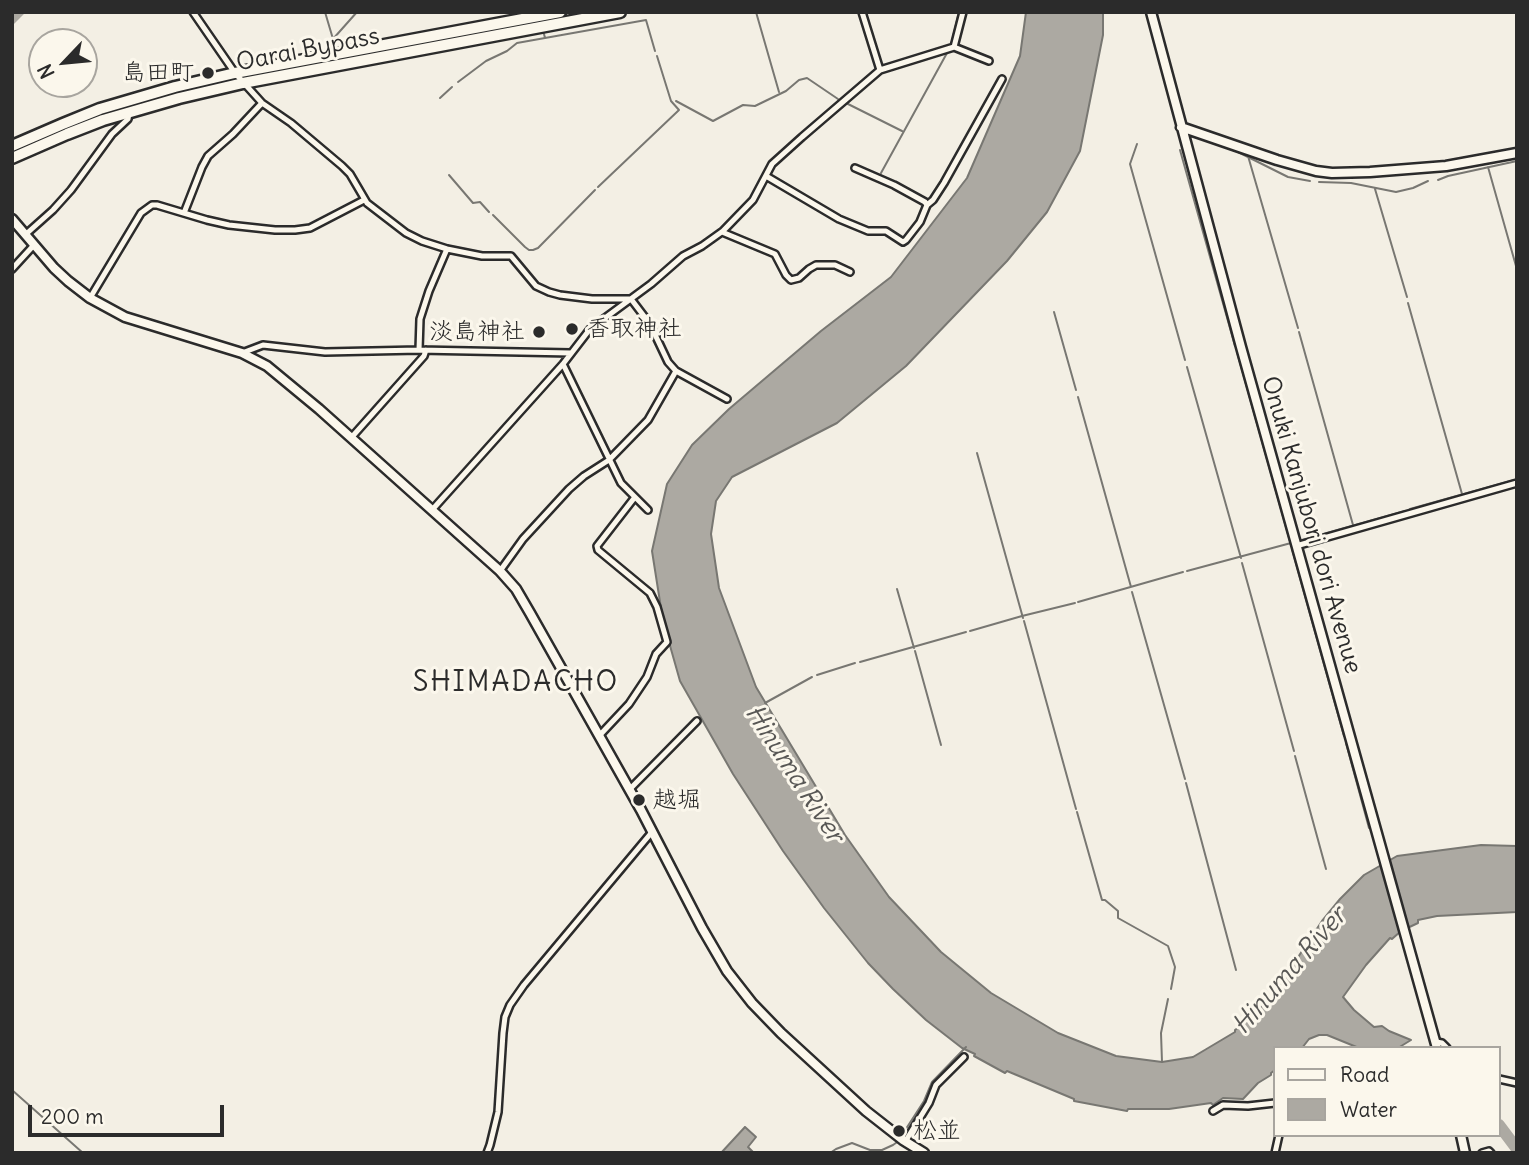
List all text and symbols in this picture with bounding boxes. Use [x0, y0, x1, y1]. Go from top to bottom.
street label: Oarai Bypass [234, 22, 382, 78]
north arrow [28, 28, 98, 98]
place label: 島田町 [122, 59, 194, 87]
text: N [32, 60, 60, 83]
marker: 島田町 [200, 65, 216, 81]
place label: 香取神社 [586, 315, 682, 343]
place label: 淡島神社 [429, 318, 525, 346]
marker: 香取神社 [564, 321, 580, 337]
marker: 淡島神社 [531, 324, 547, 340]
street label: Onuki Kanjubori dori Avenue [1255, 373, 1367, 677]
district label: SHIMADACHO [414, 666, 618, 700]
water label: Hinuma River [738, 699, 850, 849]
place label: 越堀 [653, 786, 701, 814]
marker: 越堀 [631, 792, 647, 808]
water label: Hinuma River [1226, 901, 1354, 1041]
legend [1274, 1046, 1501, 1137]
text: Road [1340, 1061, 1389, 1088]
scale bar [32, 1092, 228, 1136]
text: Water [1340, 1096, 1397, 1123]
text: 200 m [41, 1103, 104, 1130]
place label: 松並 [913, 1117, 961, 1145]
marker: 松並 [891, 1123, 907, 1139]

